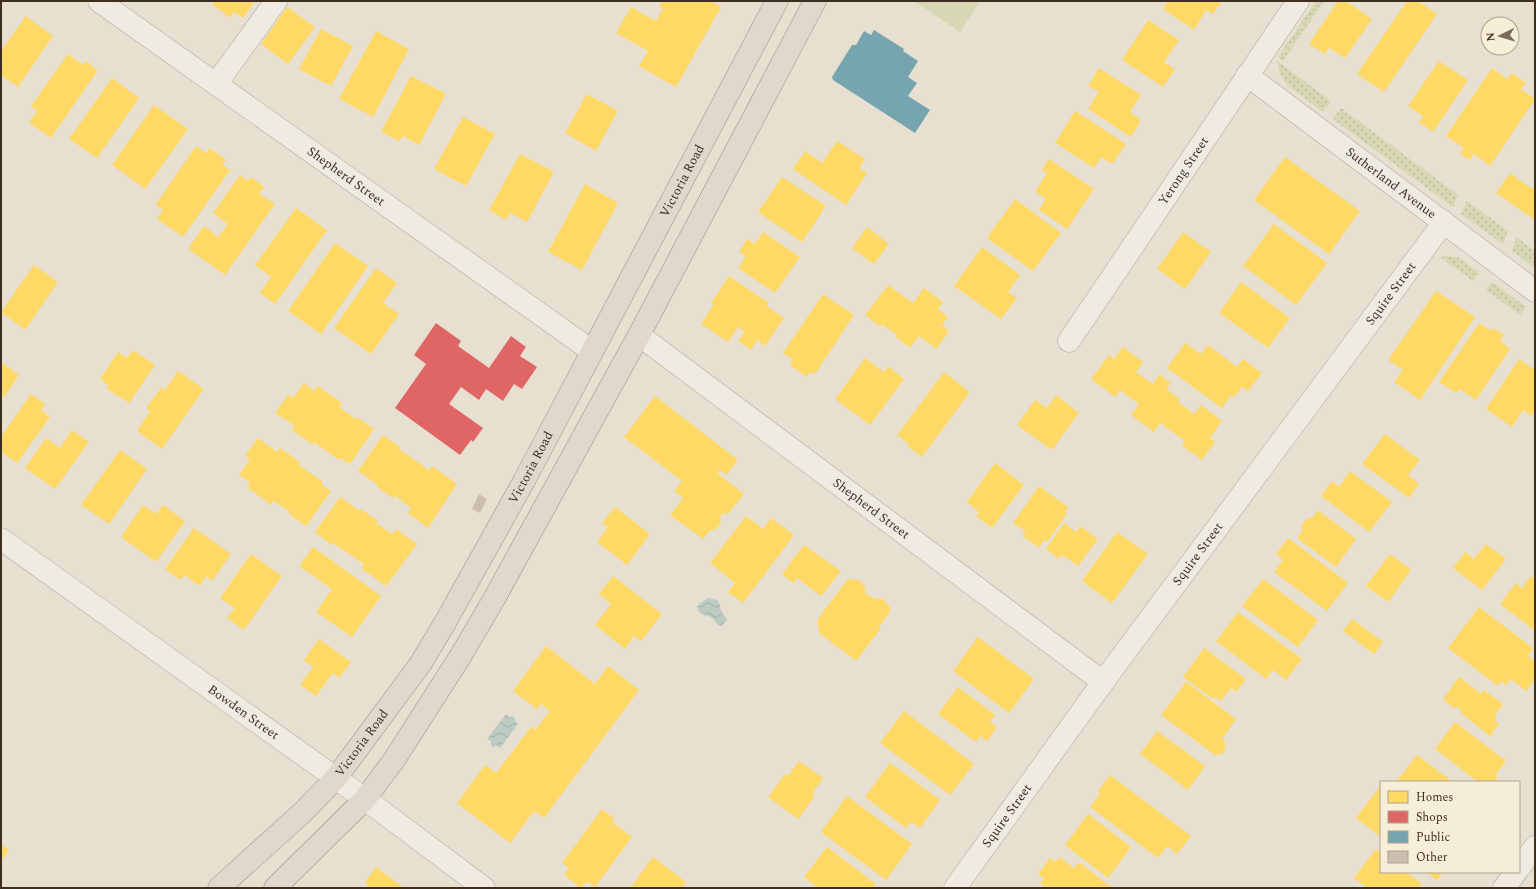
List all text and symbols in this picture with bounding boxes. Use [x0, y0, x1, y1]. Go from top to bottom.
north arrow [1480, 16, 1520, 56]
text: N [1482, 32, 1499, 42]
street label: Yerong Street [1153, 132, 1214, 209]
street label: Victoria Road [655, 141, 710, 221]
street label: Shepherd Street [303, 142, 390, 211]
street label: Sutherland Avenue [1341, 142, 1441, 224]
street label: Squire Street [1361, 257, 1421, 330]
street label: Victoria Road [503, 428, 559, 507]
street label: Shepherd Street [828, 473, 914, 544]
street label: Squire Street [1168, 518, 1228, 590]
street label: Bowden Street [203, 680, 284, 745]
street label: Victoria Road [330, 705, 394, 781]
street label: Squire Street [977, 779, 1037, 852]
legend [1380, 781, 1520, 873]
text: Homes [1416, 788, 1454, 807]
text: Shops [1416, 808, 1448, 827]
text: Public [1416, 828, 1450, 847]
text: Other [1416, 848, 1448, 867]

